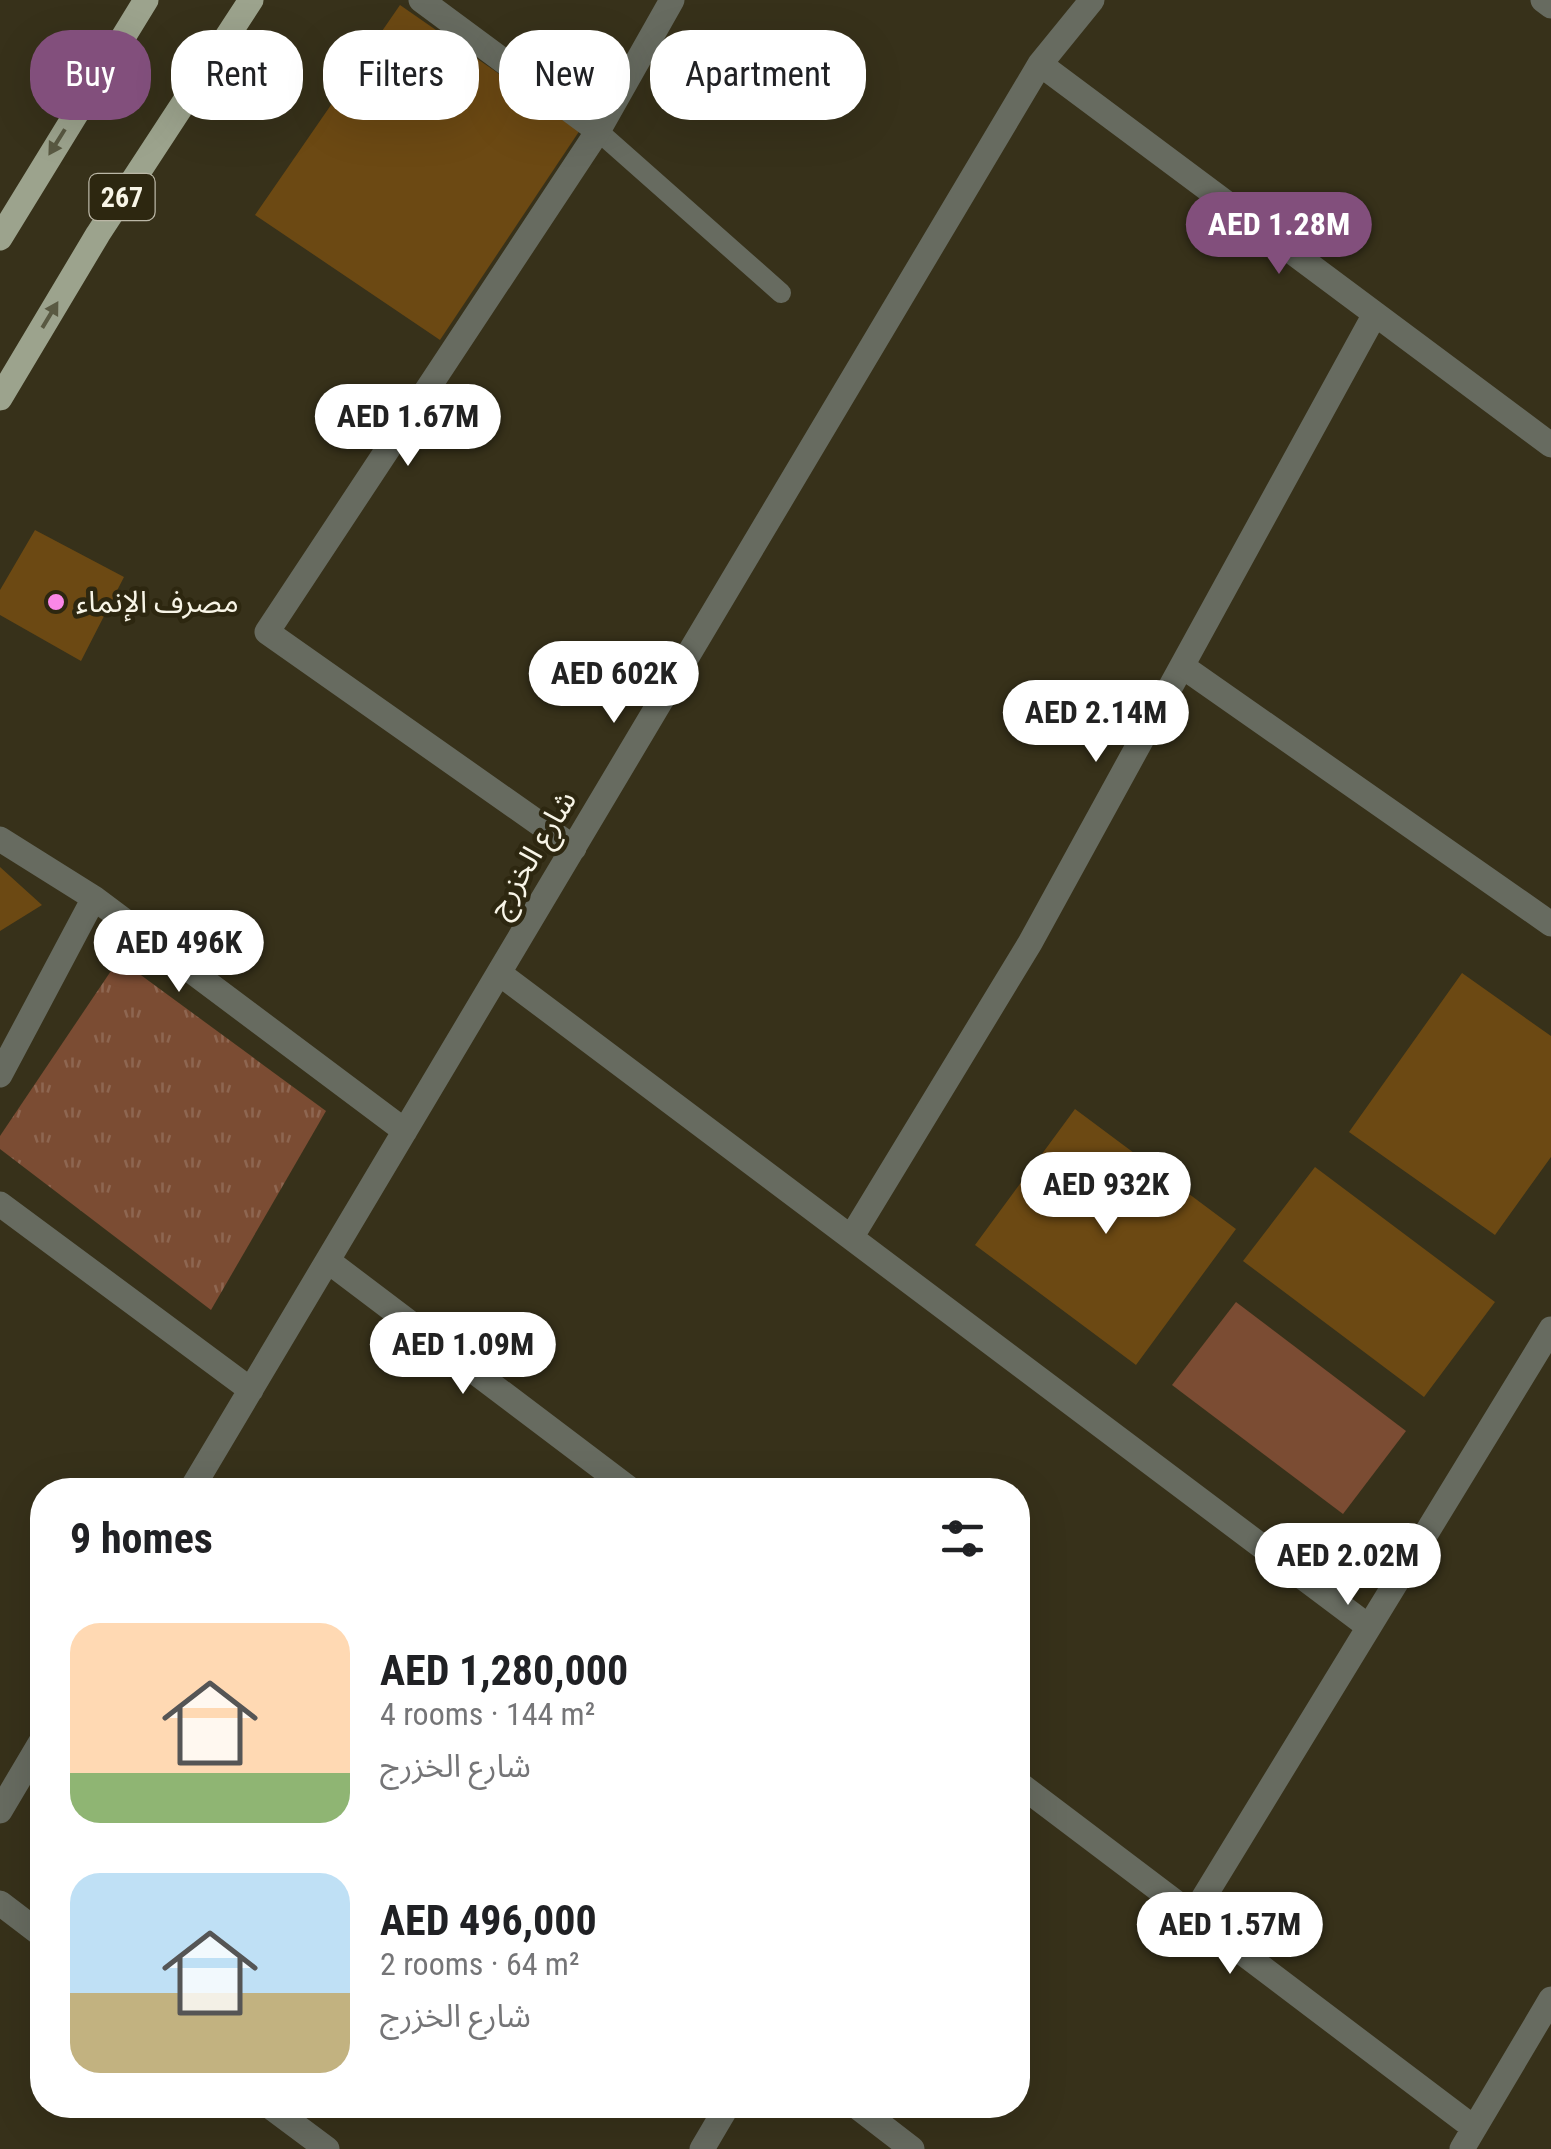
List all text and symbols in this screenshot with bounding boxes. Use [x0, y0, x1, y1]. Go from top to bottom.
chip: Buy [30, 30, 151, 120]
chip: Rent [171, 30, 303, 120]
chip: Filters [323, 30, 479, 120]
chip: New [499, 30, 630, 120]
chip: Apartment [650, 30, 866, 120]
one-way arrow [49, 128, 67, 156]
road number: 267 [90, 174, 154, 220]
pin: AED 1.28M [1165, 192, 1393, 277]
text: AED 1.28M [1208, 205, 1350, 243]
one-way arrow [41, 301, 58, 329]
pin: AED 1.67M [294, 384, 522, 469]
text: AED 1.67M [337, 397, 479, 435]
place label: مصرف الإنماء [76, 584, 239, 622]
marker: مصرف الإنماء [45, 591, 67, 613]
pin: AED 602K [511, 641, 717, 726]
text: AED 602K [551, 654, 677, 692]
pin: AED 2.14M [982, 680, 1210, 765]
text: AED 2.14M [1025, 693, 1167, 731]
street label: شارع الخزرج [480, 784, 587, 926]
pin: AED 496K [76, 910, 282, 995]
text: AED 496K [116, 923, 242, 961]
pin: AED 932K [1003, 1152, 1209, 1237]
text: AED 932K [1043, 1165, 1169, 1203]
pin: AED 1.09M [349, 1312, 577, 1397]
text: AED 1.09M [392, 1325, 534, 1363]
icon: filters [935, 1511, 990, 1566]
text: 9 homes [70, 1514, 213, 1563]
pin: AED 2.02M [1234, 1523, 1462, 1608]
text: AED 2.02M [1277, 1536, 1419, 1574]
text: AED 1,280,000 [380, 1646, 628, 1695]
icon: home [150, 1663, 270, 1783]
text: 4 rooms · 144 m² [380, 1695, 595, 1733]
text: شارع الخزرج [380, 1747, 531, 1785]
pin: AED 1.57M [1116, 1892, 1344, 1977]
text: AED 496,000 [380, 1896, 597, 1945]
text: AED 1.57M [1159, 1905, 1301, 1943]
icon: home [150, 1913, 270, 2033]
text: 2 rooms · 64 m² [380, 1945, 579, 1983]
text: شارع الخزرج [380, 1997, 531, 2035]

